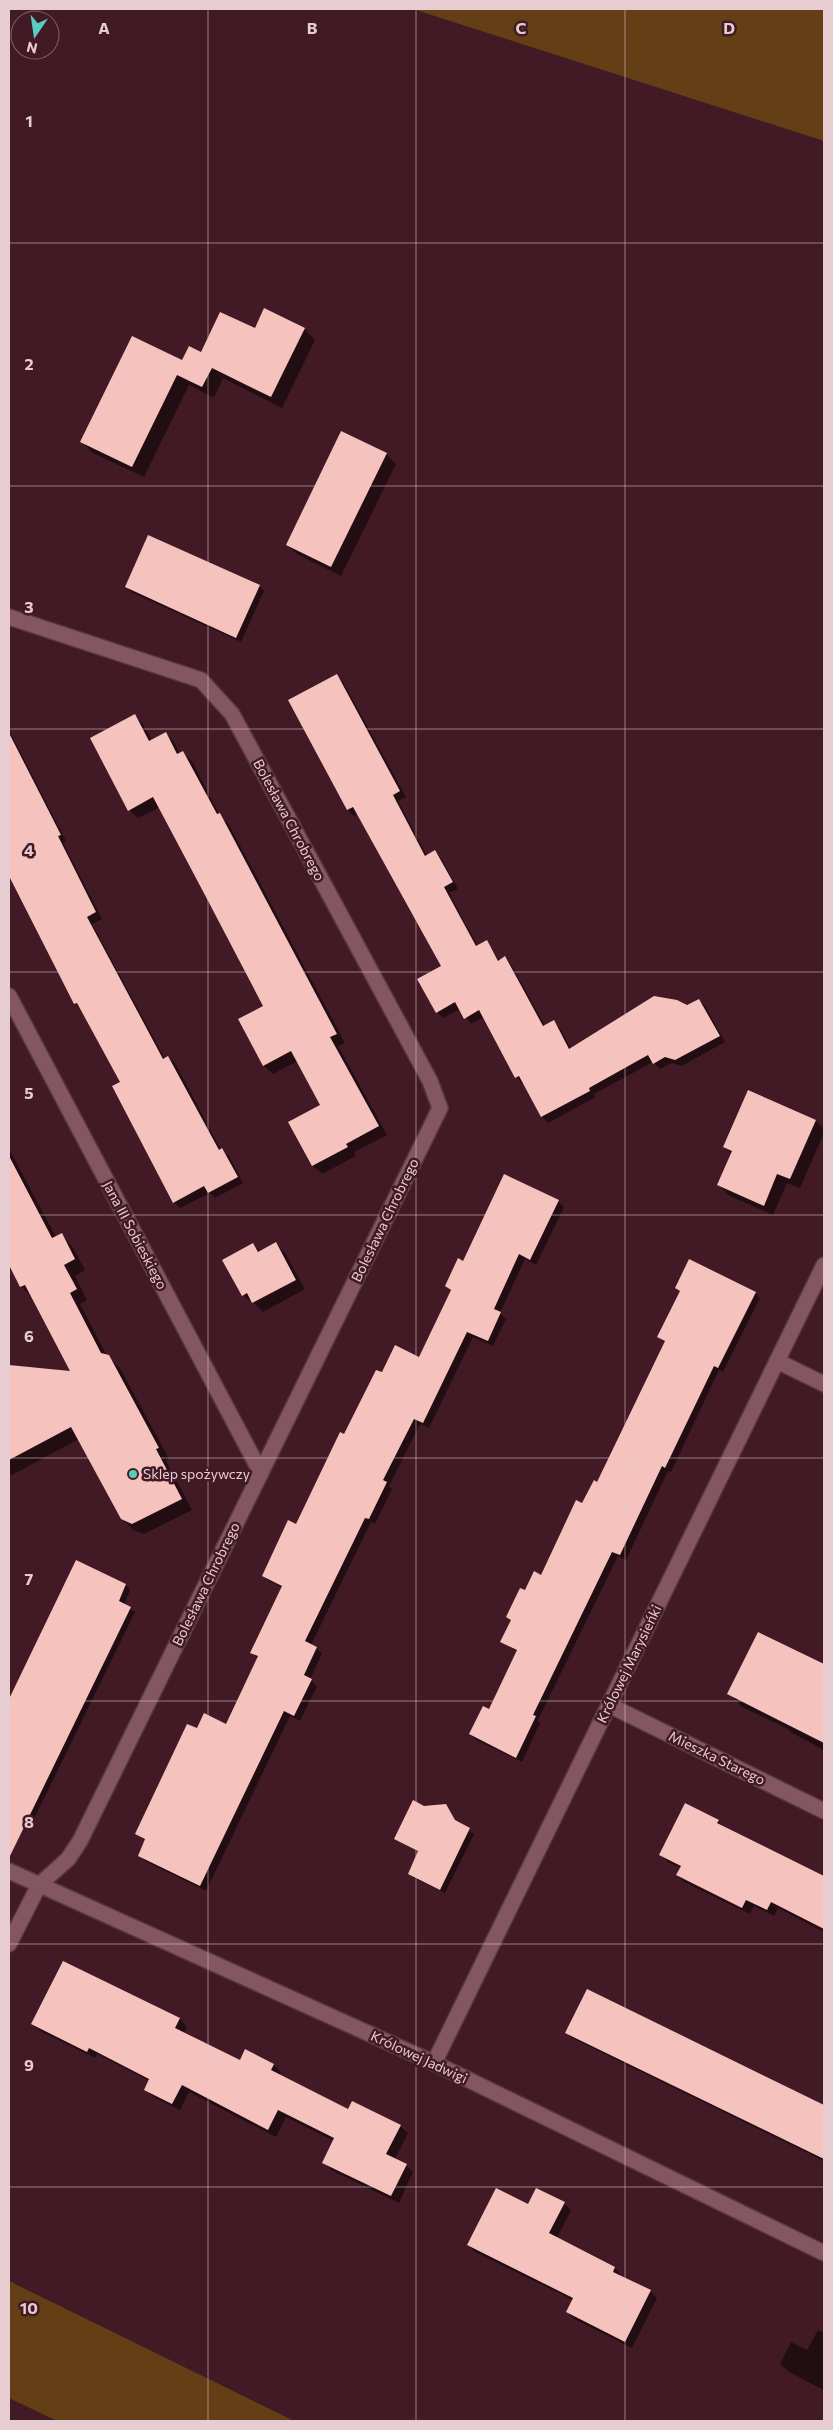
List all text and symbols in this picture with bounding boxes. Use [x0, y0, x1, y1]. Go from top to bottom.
north arrow [10, 10, 60, 60]
text: A [98, 18, 110, 37]
text: B [307, 18, 318, 37]
text: C [516, 18, 527, 37]
text: D [723, 18, 735, 37]
text: N [25, 39, 39, 58]
text: 1 [25, 111, 33, 130]
text: 2 [24, 354, 34, 373]
text: 3 [24, 597, 34, 616]
street label: Bolesława Chrobrego [250, 756, 329, 883]
text: 4 [24, 840, 34, 859]
text: 5 [24, 1083, 34, 1102]
street label: Bolesława Chrobrego [347, 1155, 422, 1284]
street label: Jana III Sobieskiego [100, 1178, 171, 1292]
text: 6 [24, 1326, 34, 1345]
place label: Sklep spożywczy [143, 1465, 250, 1482]
marker: Sklep spożywczy [127, 1468, 139, 1480]
street label: Bolesława Chrobrego [168, 1519, 243, 1648]
text: 7 [25, 1569, 34, 1588]
street label: Królowej Marysieńki [593, 1602, 665, 1726]
street label: Mieszka Starego [666, 1727, 768, 1788]
text: 8 [24, 1812, 34, 1831]
street label: Królowej Jadwigi [368, 2027, 470, 2086]
text: 9 [24, 2055, 34, 2074]
text: 10 [20, 2298, 38, 2317]

